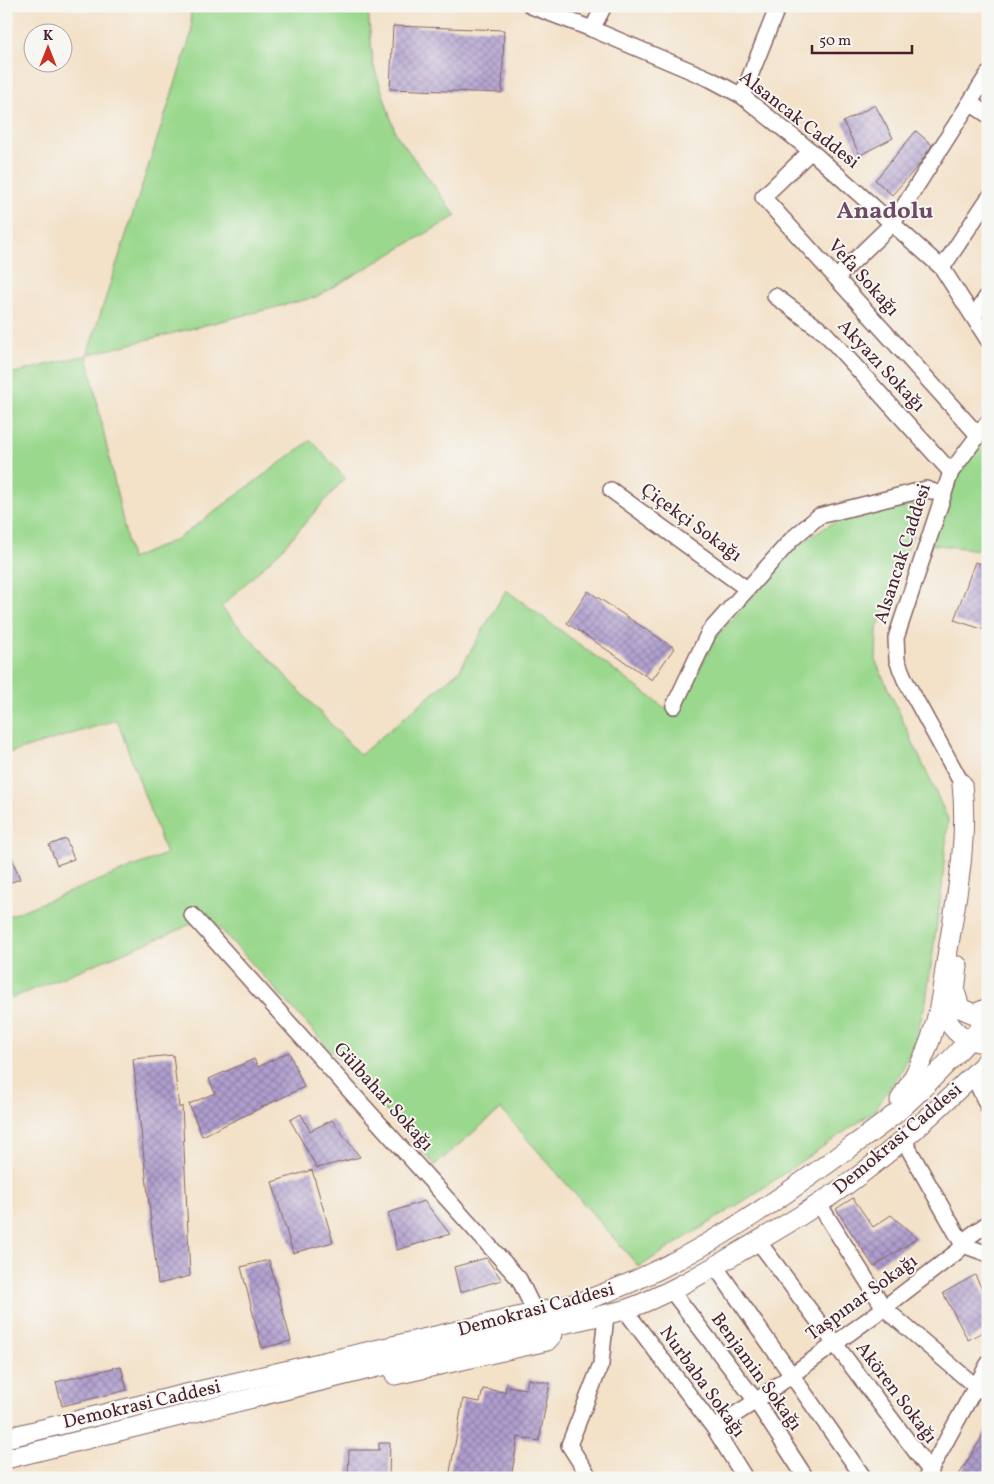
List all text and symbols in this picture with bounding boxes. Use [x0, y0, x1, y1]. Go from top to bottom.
north arrow [22, 22, 72, 72]
scale bar [812, 22, 912, 54]
text: K [43, 27, 53, 46]
text: 50 m [819, 31, 851, 52]
street label: Alsancak Caddesi [733, 65, 865, 175]
district label: Anadolu [837, 195, 934, 229]
street label: Vefa Sokağı [821, 234, 905, 322]
street label: Akyazı Sokağı [831, 314, 931, 418]
street label: Çiçekçi Sokağı [635, 477, 747, 569]
street label: Alsancak Caddesi [868, 480, 938, 628]
street label: Gülbahar Sokağı [327, 1037, 439, 1157]
street label: Demokrasi Caddesi [828, 1077, 968, 1201]
street label: Taşpınar Sokağı [801, 1248, 923, 1347]
street label: Demokrasi Caddesi [455, 1277, 617, 1343]
street label: Benjamin Sokağı [704, 1308, 808, 1437]
street label: Nurbaba Sokağı [653, 1321, 751, 1443]
street label: Akören Sokağı [849, 1337, 943, 1449]
street label: Demokrasi Caddesi [61, 1374, 224, 1436]

